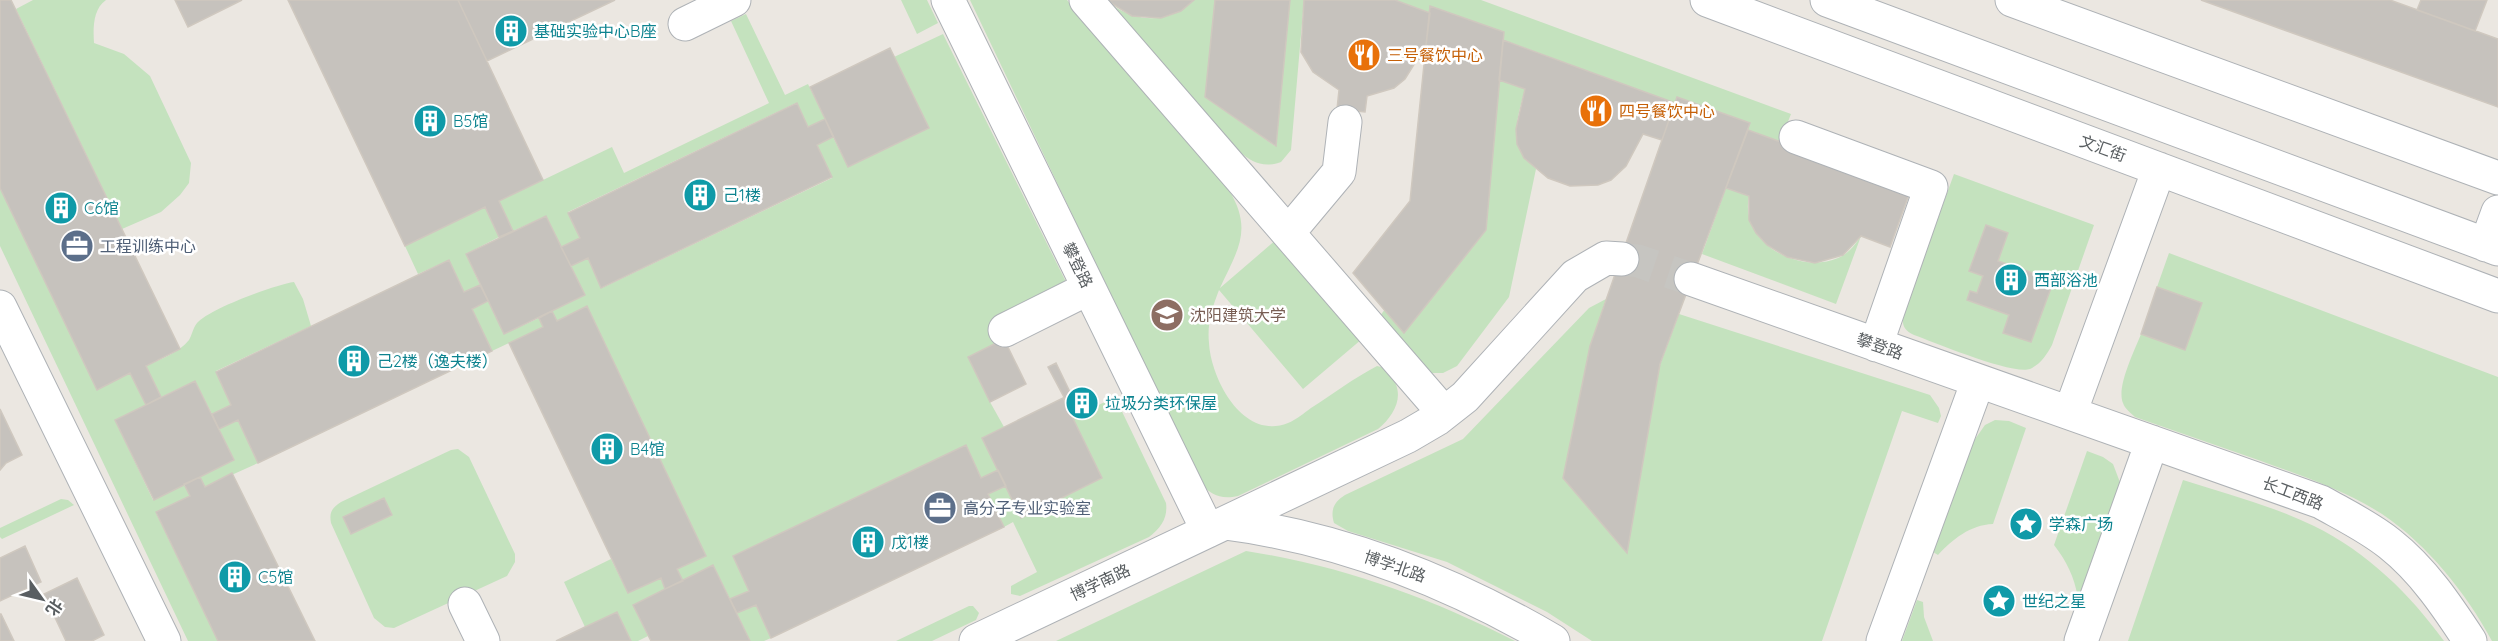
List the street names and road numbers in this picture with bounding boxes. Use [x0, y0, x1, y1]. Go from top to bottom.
street label: 文汇街 [2077, 130, 2129, 166]
street label: 攀登路 [1058, 239, 1098, 291]
street label: 攀登路 [1854, 329, 1906, 363]
street label: 长工西路 [2260, 472, 2326, 514]
street label: 博学北路 [1361, 546, 1429, 586]
street label: 博学南路 [1067, 559, 1133, 605]

